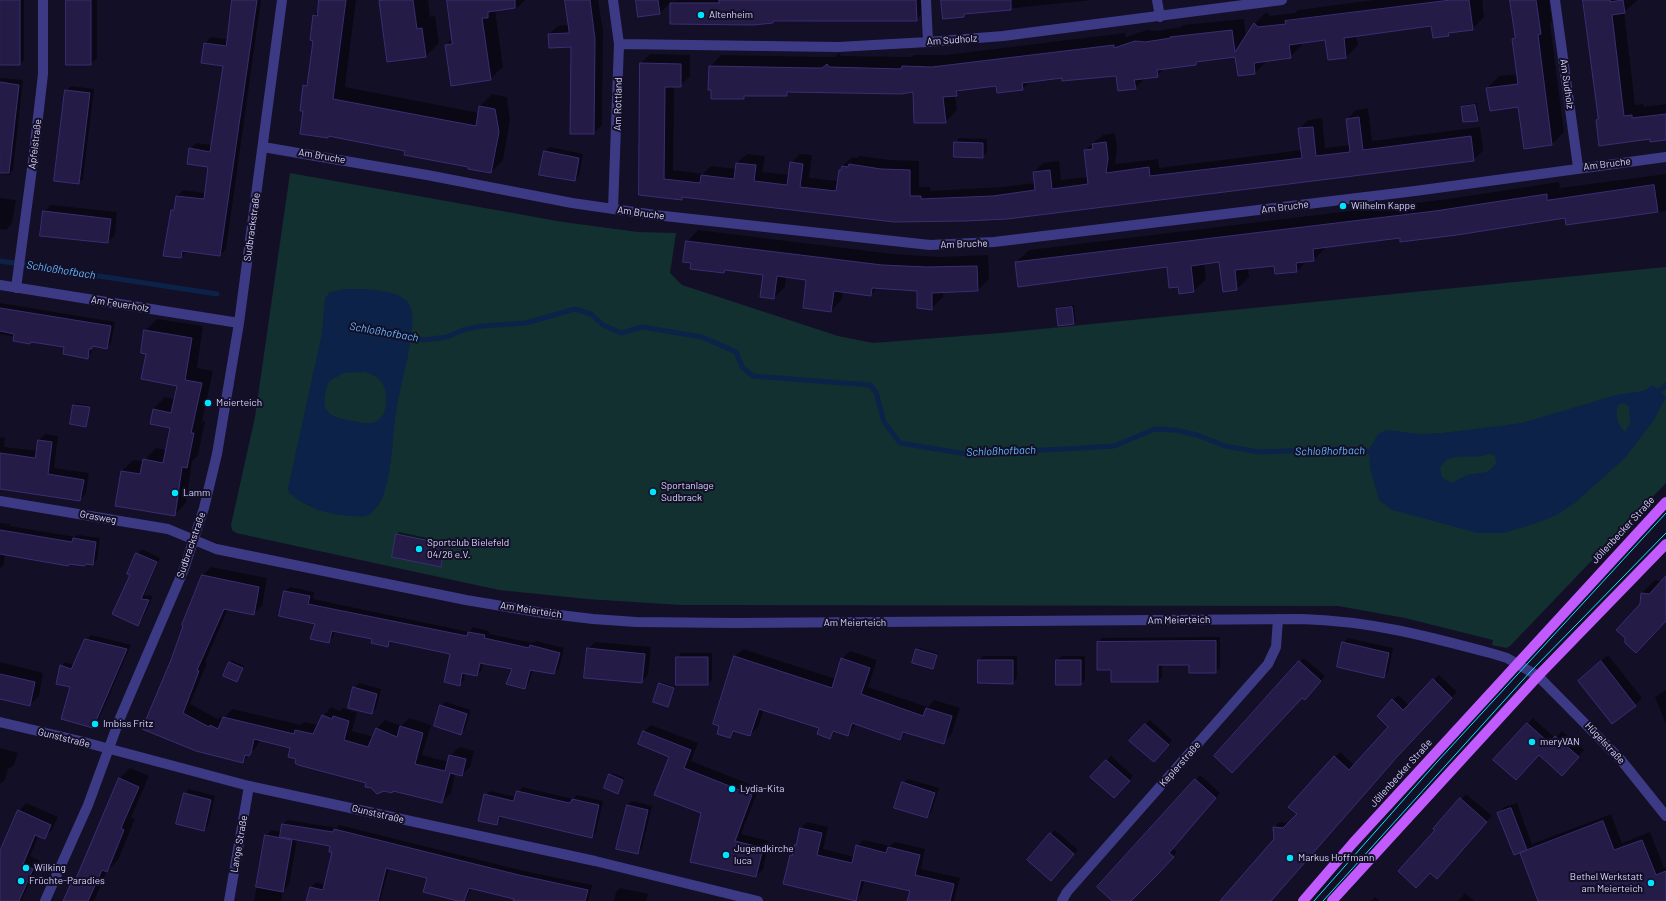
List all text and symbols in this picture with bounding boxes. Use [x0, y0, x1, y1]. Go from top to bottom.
place label: Altenheim [709, 9, 753, 21]
marker: Altenheim [696, 10, 706, 20]
street label: Am Sudholz [926, 32, 978, 48]
street label: Am Sudholz [1558, 58, 1576, 110]
street label: Am Rottland [612, 77, 624, 131]
street label: Apfelstraße [26, 118, 44, 170]
street label: Am Bruche [298, 146, 346, 166]
street label: Am Bruche [1583, 155, 1631, 173]
street label: Sudbrackstraße [241, 192, 263, 262]
street label: Am Bruche [1261, 198, 1309, 216]
place label: Wilhelm Kappe [1351, 200, 1415, 212]
marker: Wilhelm Kappe [1338, 201, 1348, 211]
street label: Am Bruche [617, 204, 665, 222]
street label: Am Bruche [940, 237, 988, 251]
water label: Schloßhofbach [25, 258, 97, 282]
street label: Am Feuerholz [90, 293, 150, 315]
water label: Schloßhofbach [348, 319, 420, 345]
place label: Meierteich [216, 397, 262, 409]
marker: Meierteich [203, 398, 213, 408]
water label: Schloßhofbach [966, 443, 1036, 459]
water label: Schloßhofbach [1295, 444, 1365, 458]
place label: Sportanlage Sudbrack [661, 480, 714, 504]
place label: Lamm [183, 487, 210, 499]
marker: Sportanlage Sudbrack [648, 487, 658, 497]
marker: Lamm [170, 488, 180, 498]
street label: Jöllenbecker Straße [1589, 494, 1657, 566]
street label: Grasweg [79, 508, 117, 526]
street label: Sudbrackstraße [174, 510, 208, 580]
place label: Sportclub Bielefeld 04/26 e.V. [427, 537, 509, 560]
marker: Sportclub Bielefeld 04/26 e.V. [414, 544, 424, 554]
street label: Am Meierteich [499, 599, 563, 621]
street label: Am Meierteich [1148, 613, 1210, 627]
street label: Am Meierteich [824, 617, 886, 629]
place label: Imbiss Fritz [103, 718, 153, 730]
marker: Imbiss Fritz [90, 719, 100, 729]
street label: Hügelstraße [1583, 720, 1627, 766]
street label: Gunststraße [37, 726, 91, 750]
place label: meryVAN [1540, 736, 1580, 748]
street label: Jöllenbecker Straße [1367, 737, 1435, 809]
marker: meryVAN [1527, 737, 1537, 747]
street label: Keplerstraße [1157, 739, 1203, 789]
place label: Lydia-Kita [740, 783, 784, 795]
marker: Lydia-Kita [727, 784, 737, 794]
street label: Gunststraße [351, 802, 405, 826]
street label: Lange Straße [228, 814, 250, 874]
place label: Jugendkirche luca [734, 843, 794, 866]
marker: Jugendkirche luca [721, 850, 731, 860]
place label: Markus Hoffmann [1298, 852, 1374, 864]
marker: Markus Hoffmann [1285, 853, 1295, 863]
place label: Wilking [34, 862, 66, 874]
marker: Wilking [21, 863, 31, 873]
place label: Bethel Werkstatt am Meierteich [1570, 871, 1643, 894]
place label: Früchte-Paradies [29, 875, 105, 887]
marker: Früchte-Paradies [16, 876, 26, 886]
marker: Bethel Werkstatt am Meierteich [1646, 878, 1656, 888]

